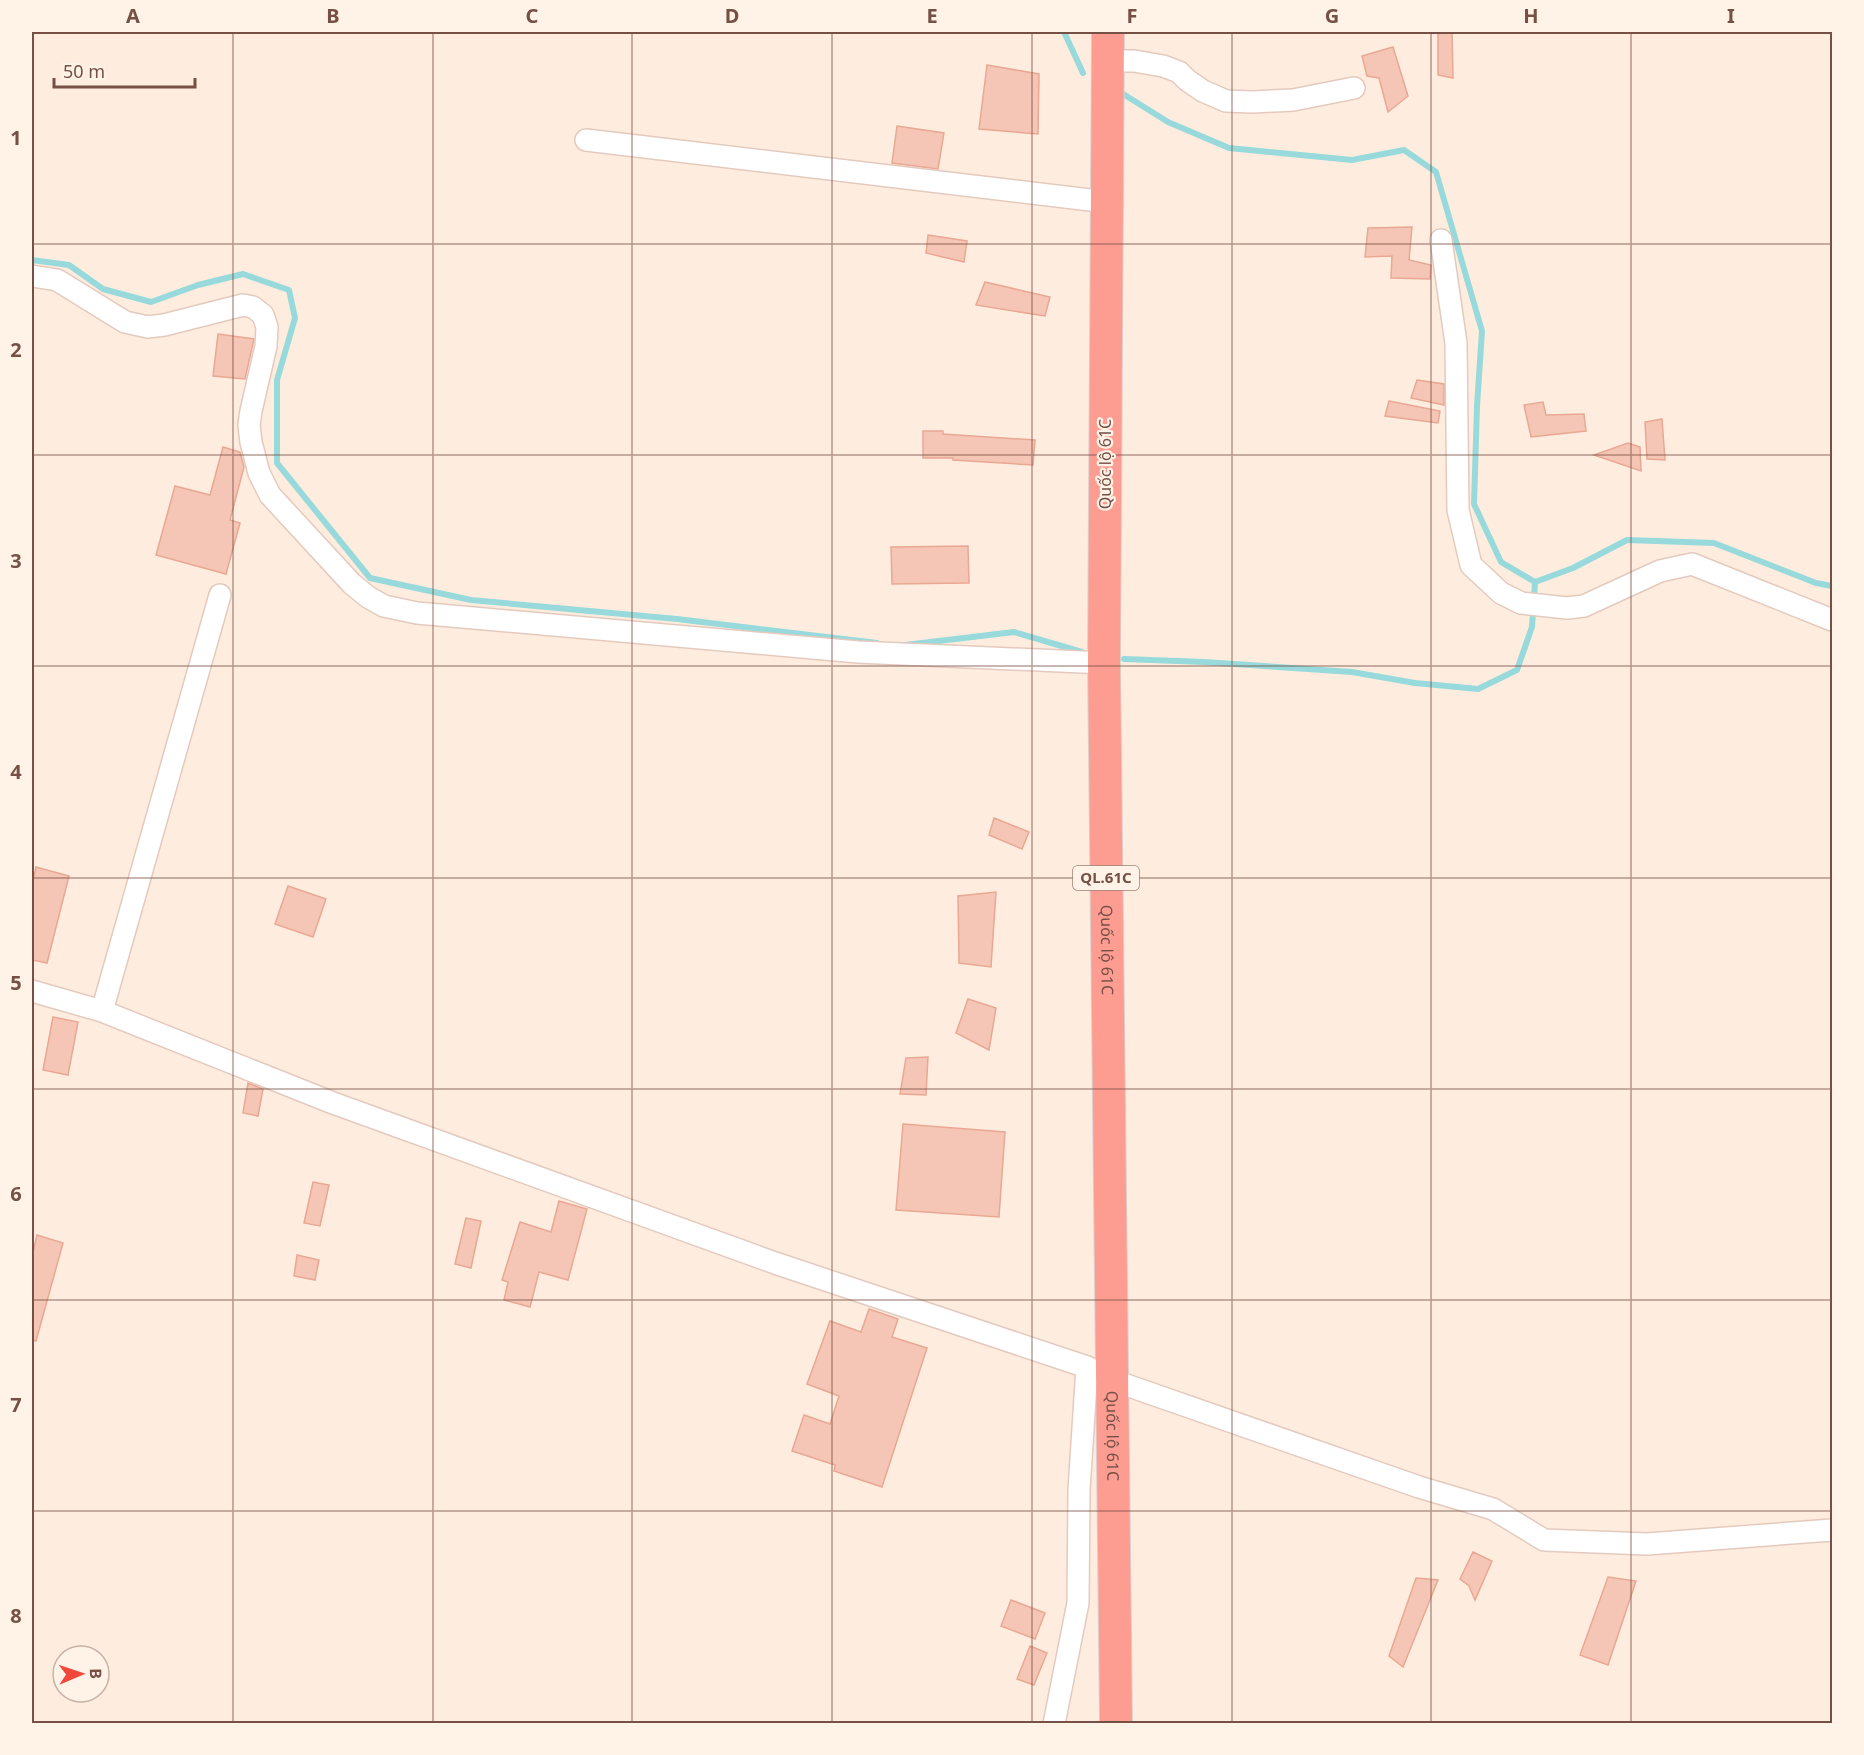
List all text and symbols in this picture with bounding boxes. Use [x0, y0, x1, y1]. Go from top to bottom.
text: A [126, 2, 140, 29]
text: B [326, 2, 340, 29]
text: C [526, 2, 539, 29]
text: D [725, 2, 739, 29]
text: E [926, 2, 938, 29]
text: F [1127, 2, 1137, 29]
text: G [1325, 2, 1339, 29]
text: H [1523, 2, 1539, 29]
text: I [1727, 2, 1735, 29]
scale bar [54, 51, 195, 89]
text: 50 m [63, 59, 105, 83]
text: 1 [10, 124, 22, 151]
text: 2 [10, 336, 22, 363]
street label: Quốc lộ 61C [1094, 419, 1116, 509]
text: 3 [10, 547, 22, 574]
text: 4 [10, 758, 22, 785]
road number: QL.61C [1073, 866, 1139, 890]
street label: Quốc lộ 61C [1096, 905, 1119, 995]
text: 5 [10, 969, 22, 996]
text: 6 [10, 1180, 22, 1207]
text: 7 [10, 1391, 22, 1418]
street label: Quốc lộ 61C [1101, 1391, 1124, 1481]
text: 8 [10, 1602, 22, 1629]
north arrow [51, 1644, 111, 1704]
text: B [85, 1668, 107, 1679]

